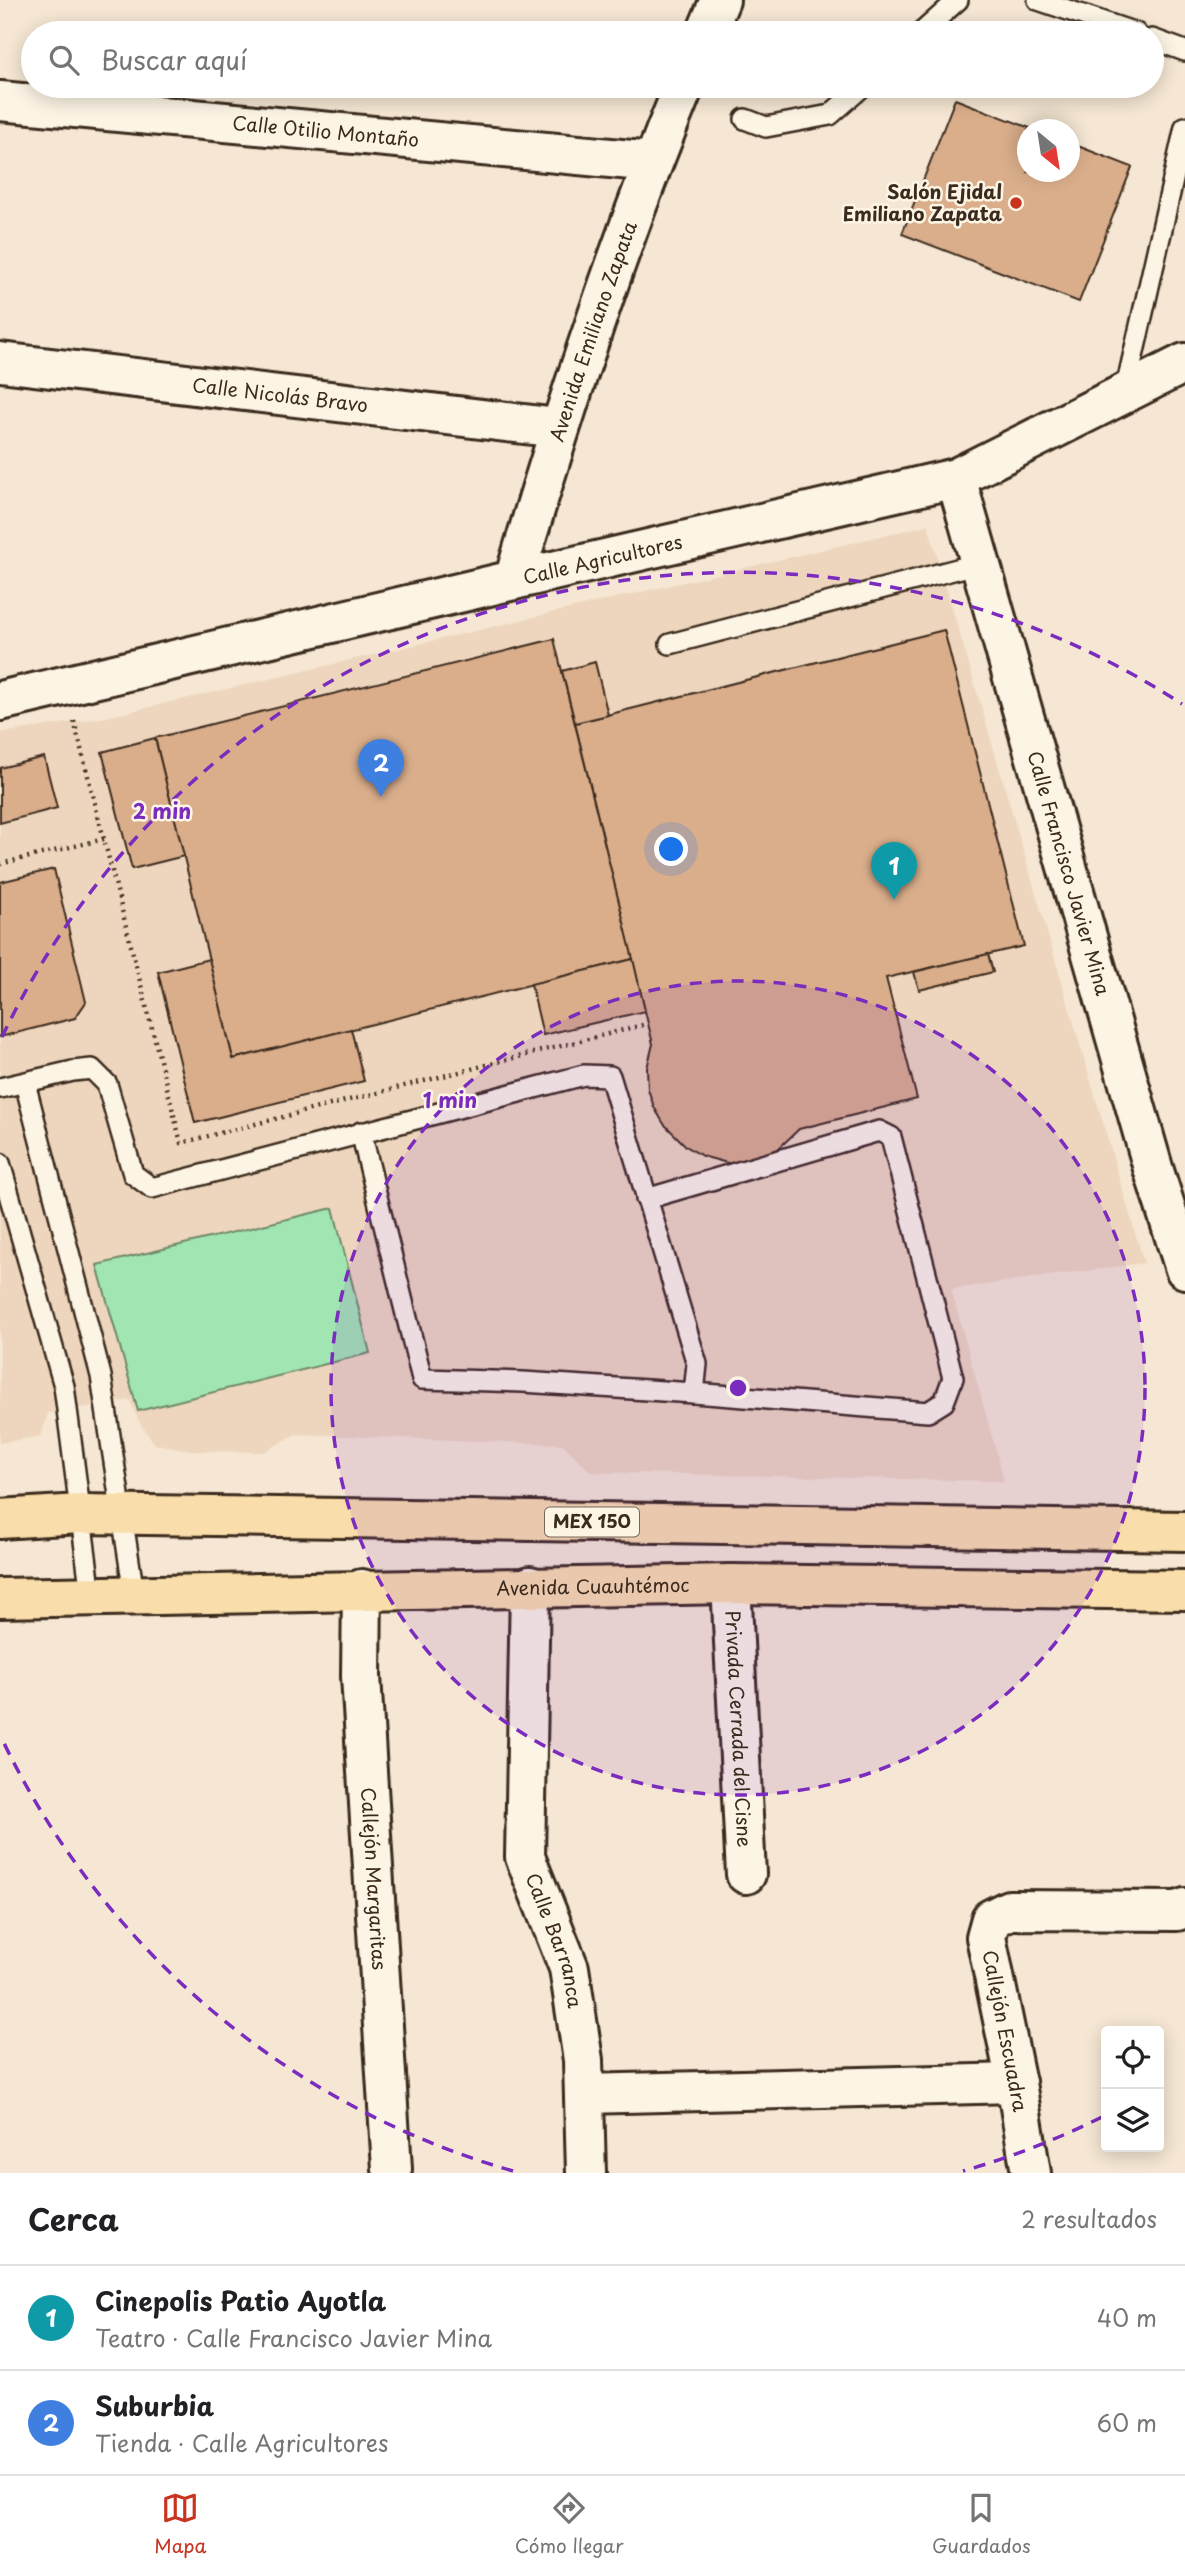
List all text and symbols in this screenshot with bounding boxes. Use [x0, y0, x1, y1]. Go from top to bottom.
search box [21, 21, 1164, 98]
text: Buscar aquí [101, 40, 247, 79]
icon: search [45, 41, 83, 79]
street label: Calle Otilio Montaño [231, 108, 420, 153]
north arrow [1017, 119, 1080, 182]
place label: Salón Ejidal Emiliano Zapata [843, 177, 1002, 227]
marker: Salón Ejidal Emiliano Zapata [1008, 195, 1024, 211]
street label: Avenida Emiliano Zapata [542, 217, 643, 445]
street label: Calle Nicolás Bravo [191, 370, 370, 418]
street label: Calle Agricultores [520, 527, 685, 590]
pin: 2 [358, 739, 404, 797]
street label: Calle Francisco Javier Mina [1022, 747, 1118, 999]
text: 2 min [133, 794, 191, 826]
your location [654, 832, 688, 866]
pin: 1 [871, 842, 917, 900]
text: 1 min [423, 1083, 477, 1115]
centre of rings [726, 1376, 750, 1400]
road number: MEX 150 [545, 1507, 639, 1536]
street label: Avenida Cuauhtémoc [496, 1570, 690, 1601]
street label: Privada Cerrada del Cisne [719, 1610, 760, 1848]
street label: Callejón Margaritas [355, 1786, 394, 1971]
street label: Calle Barranca [520, 1868, 590, 2010]
street label: Callejón Escuadra [977, 1948, 1035, 2114]
map controls [1101, 2026, 1164, 2152]
button: locate [1101, 2026, 1164, 2089]
button: layers [1101, 2089, 1164, 2152]
text: Cerca [28, 2196, 119, 2241]
text: 2 resultados [1021, 2201, 1157, 2236]
text: Cinepolis Patio Ayotla [95, 2281, 386, 2320]
text: 1 [46, 2300, 57, 2335]
text: 40 m [1097, 2300, 1157, 2335]
text: Teatro · Calle Francisco Javier Mina [95, 2320, 492, 2355]
text: Suburbia [95, 2386, 214, 2425]
text: 2 [43, 2405, 59, 2440]
text: 60 m [1097, 2405, 1157, 2440]
text: Tienda · Calle Agricultores [95, 2425, 388, 2460]
tab: Mapa [154, 2489, 206, 2559]
tab: Cómo llegar [515, 2489, 624, 2559]
tab: Guardados [932, 2489, 1031, 2559]

